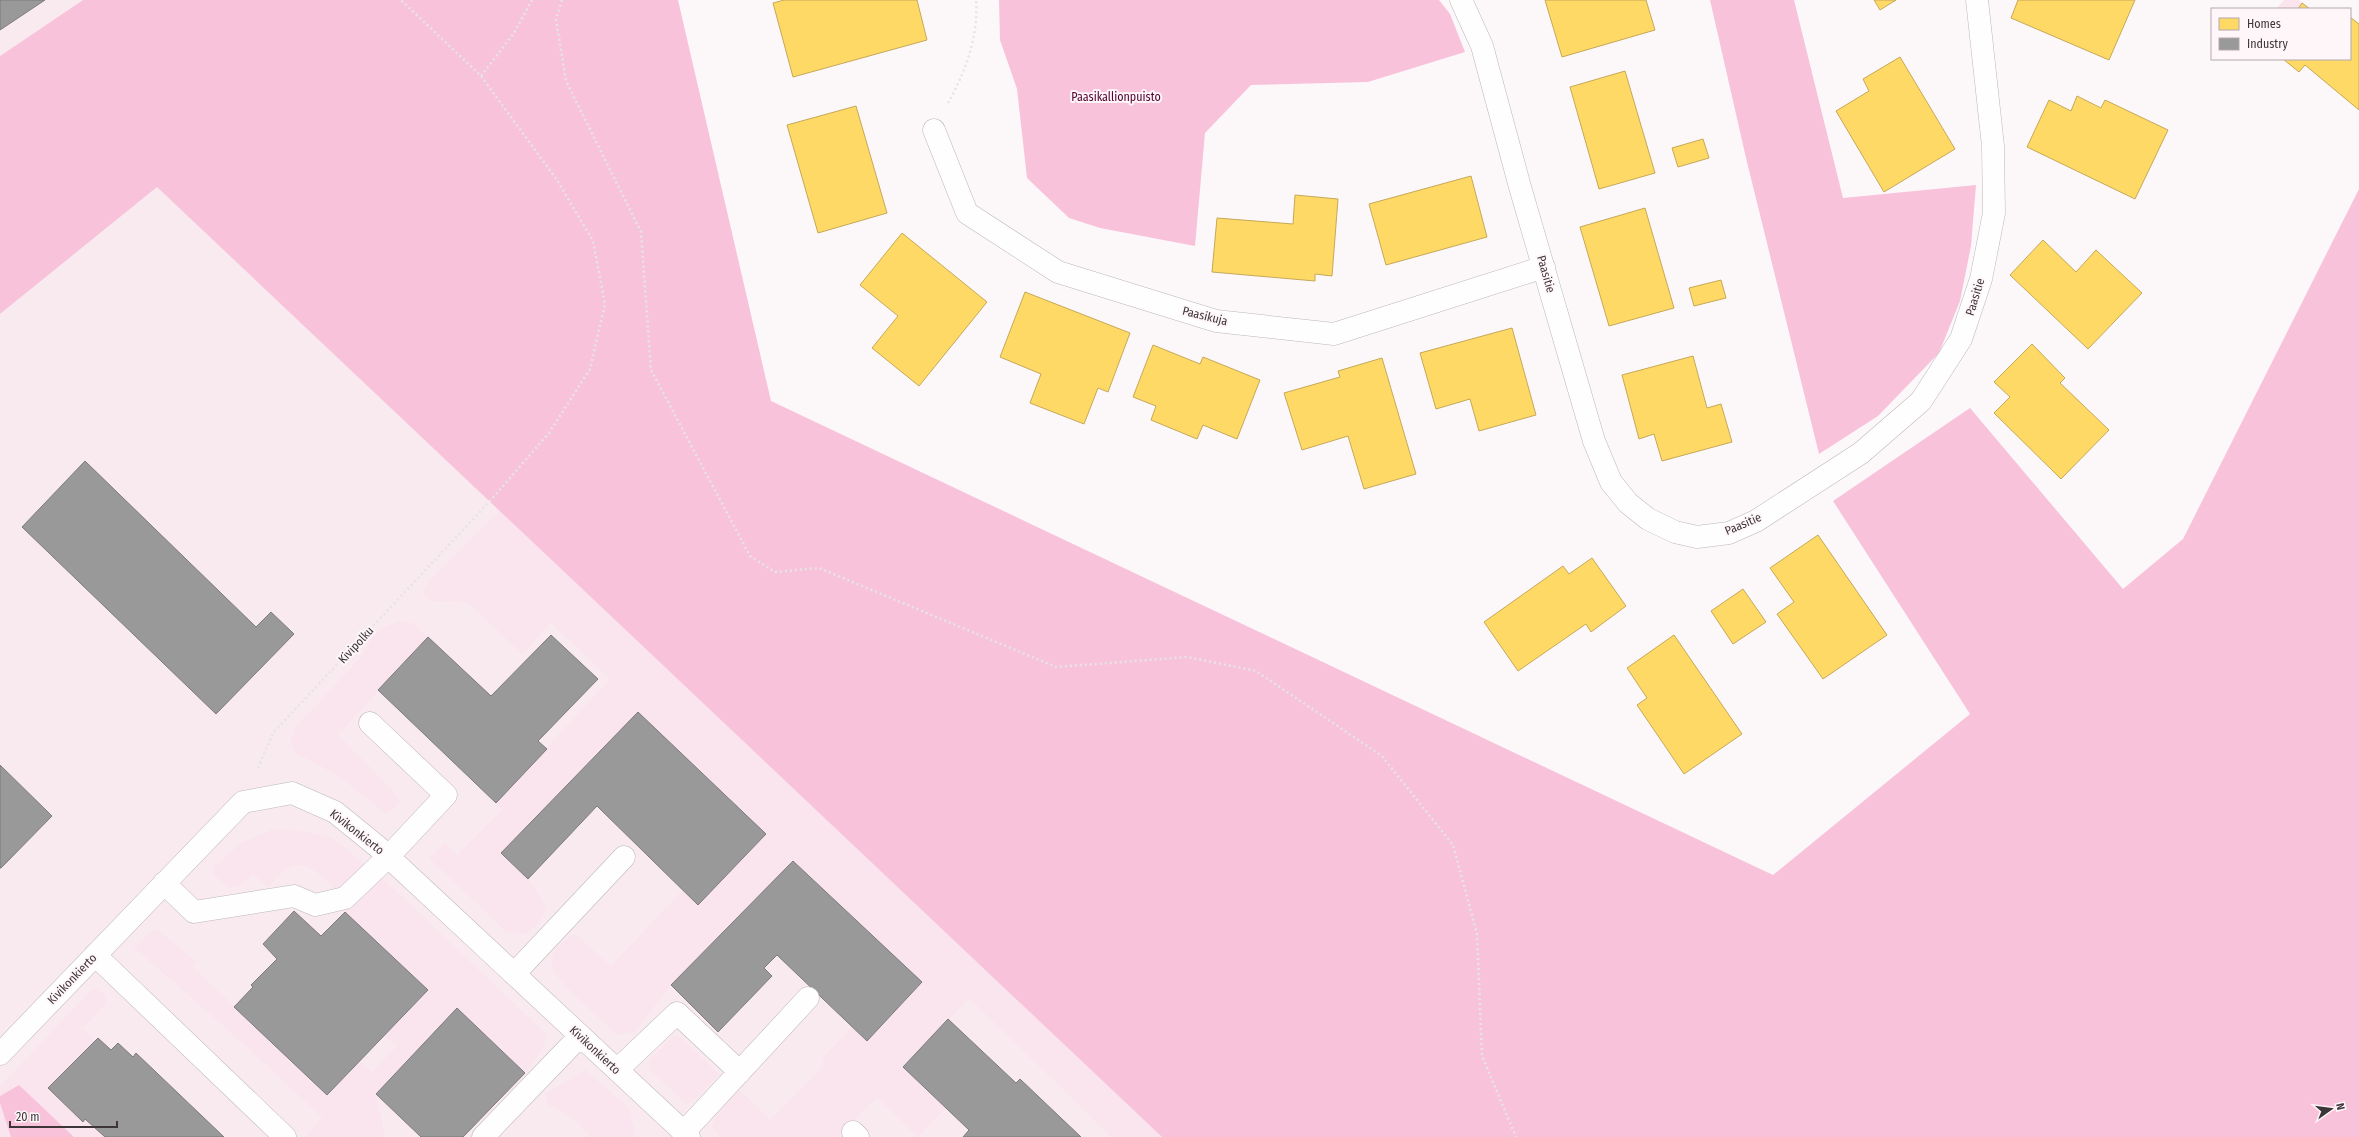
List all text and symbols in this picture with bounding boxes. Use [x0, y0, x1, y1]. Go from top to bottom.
legend [2211, 8, 2351, 60]
text: Homes [2247, 17, 2281, 31]
text: Industry [2247, 37, 2288, 51]
park label: Paasikallionpuisto [1071, 90, 1161, 104]
street label: Paasitie [1534, 254, 1558, 294]
street label: Paasitie [1963, 277, 1987, 317]
street label: Paasikuja [1181, 304, 1229, 328]
street label: Paasitie [1723, 510, 1763, 538]
street label: Kivipolku [335, 624, 377, 666]
street label: Kivikonkierto [327, 807, 387, 857]
street label: Kivikonkierto [45, 951, 99, 1007]
street label: Kivikonkierto [567, 1023, 623, 1077]
north arrow [2311, 1089, 2351, 1129]
text: N [2333, 1102, 2347, 1111]
scale bar [10, 1103, 117, 1129]
text: 20 m [16, 1110, 40, 1124]

